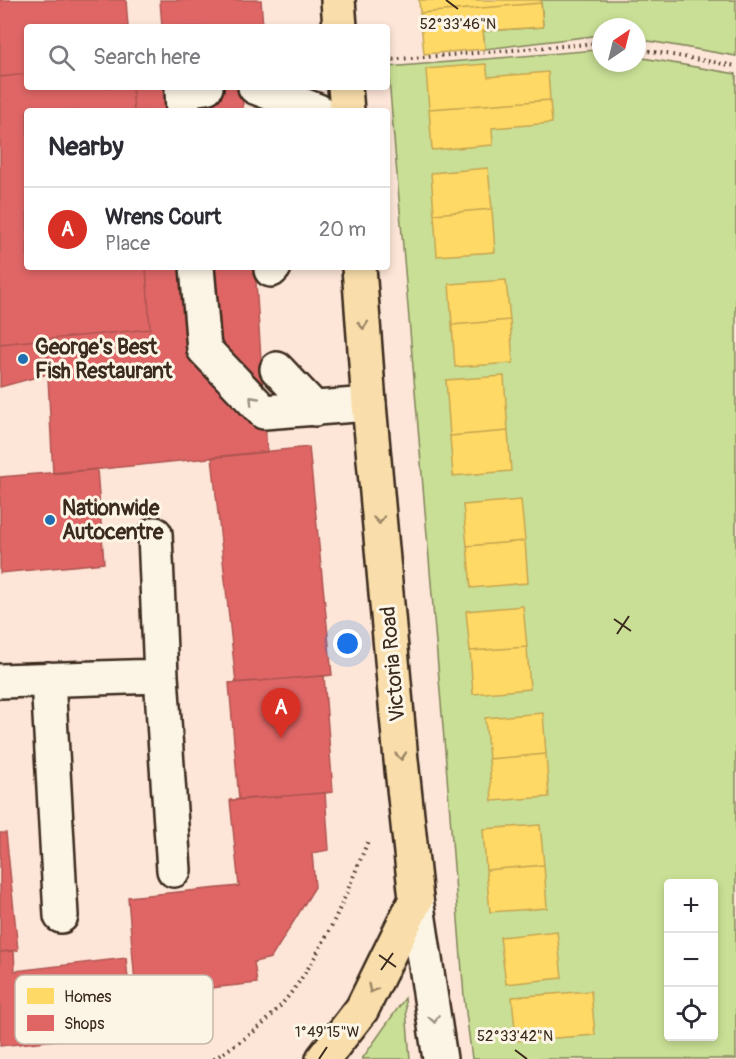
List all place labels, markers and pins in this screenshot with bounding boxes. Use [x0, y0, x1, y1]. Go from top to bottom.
place label: George's Best Fish Restaurant [35, 334, 173, 385]
marker: George's Best Fish Restaurant [16, 352, 30, 366]
place label: Nationwide Autocentre [62, 495, 164, 546]
marker: Nationwide Autocentre [43, 513, 57, 527]
pin: A [262, 688, 300, 738]

